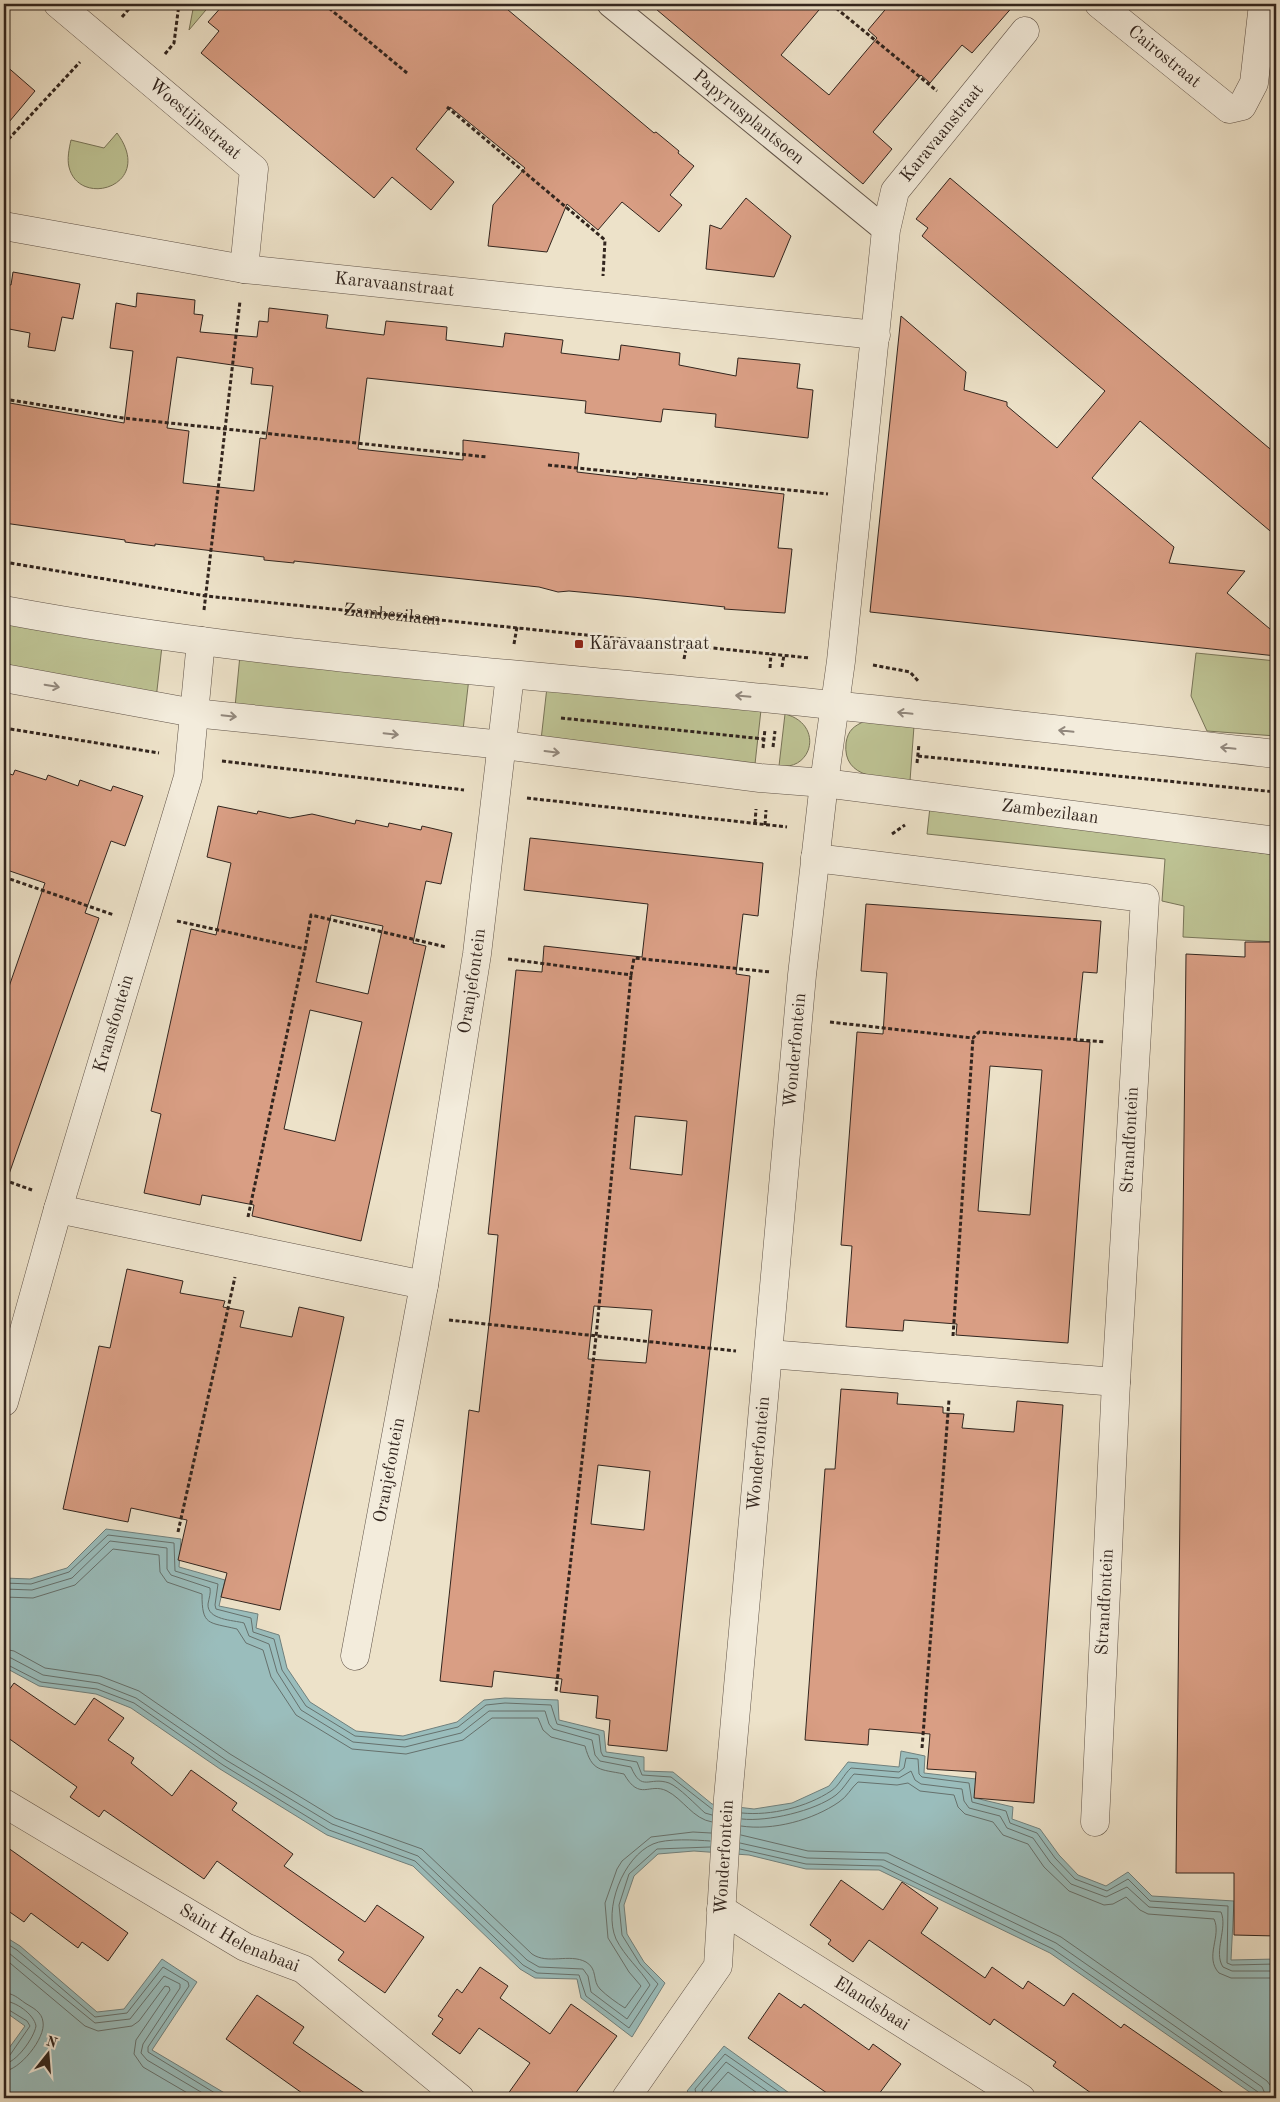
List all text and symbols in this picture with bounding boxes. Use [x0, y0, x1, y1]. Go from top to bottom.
street label: Cairostraat [1125, 22, 1204, 91]
street label: Papyrusplantsoen [689, 67, 808, 168]
street label: Woestijnstraat [145, 75, 245, 163]
street label: Karavaanstraat [897, 81, 987, 185]
street label: Karavaanstraat [334, 269, 455, 300]
street label: Zambezilaan [343, 601, 442, 629]
place label: Karavaanstraat [589, 635, 709, 653]
marker: Karavaanstraat [573, 638, 585, 650]
one-way arrow [43, 682, 59, 692]
one-way arrow [735, 691, 751, 701]
one-way arrow [897, 708, 913, 718]
one-way arrow [221, 711, 237, 721]
one-way arrow [1059, 726, 1075, 736]
one-way arrow [382, 729, 398, 738]
one-way arrow [1220, 743, 1236, 753]
one-way arrow [544, 747, 560, 757]
street label: Zambezilaan [1000, 797, 1100, 827]
street label: Oranjefontein [455, 927, 489, 1035]
street label: Kransfontein [91, 972, 137, 1075]
street label: Wonderfontein [781, 992, 809, 1108]
street label: Strandfontein [1118, 1086, 1142, 1194]
street label: Wonderfontein [745, 1395, 773, 1512]
street label: Oranjefontein [371, 1416, 408, 1524]
street label: Strandfontein [1093, 1548, 1117, 1656]
street label: Wonderfontein [712, 1799, 737, 1915]
street label: Saint Helenabaai [176, 1901, 302, 1976]
street label: Elandsbaai [831, 1974, 912, 2034]
north arrow [22, 2030, 72, 2080]
text: N [44, 2034, 59, 2051]

